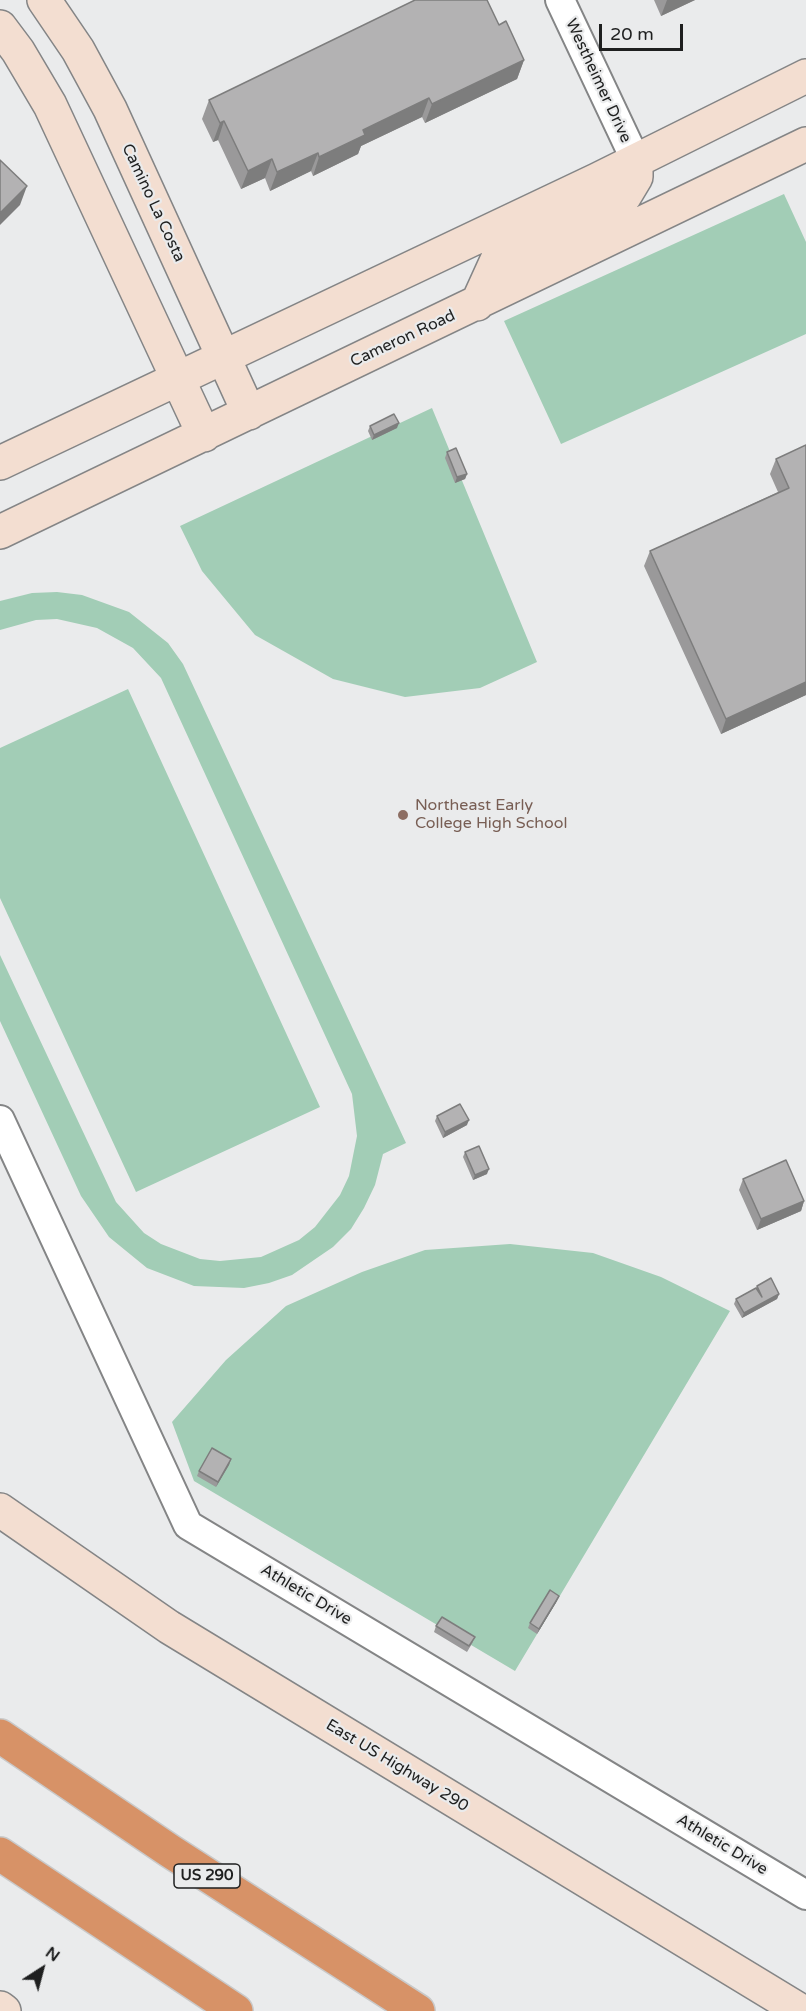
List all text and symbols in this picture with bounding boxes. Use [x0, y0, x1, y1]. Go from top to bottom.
scale bar [602, 12, 686, 50]
street label: Westheimer Drive [561, 16, 635, 146]
text: 20 m [610, 23, 654, 45]
street label: Camino La Costa [117, 141, 189, 265]
street label: Cameron Road [347, 306, 459, 372]
place label: Northeast Early College High School [415, 796, 567, 834]
marker: Northeast Early College High School [396, 808, 410, 822]
street label: Athletic Drive [257, 1560, 355, 1630]
street label: East US Highway 290 [322, 1716, 472, 1816]
street label: Athletic Drive [673, 1810, 771, 1880]
road number: US 290 [174, 1864, 240, 1888]
north arrow [12, 1939, 72, 1999]
text: N [41, 1943, 64, 1966]

